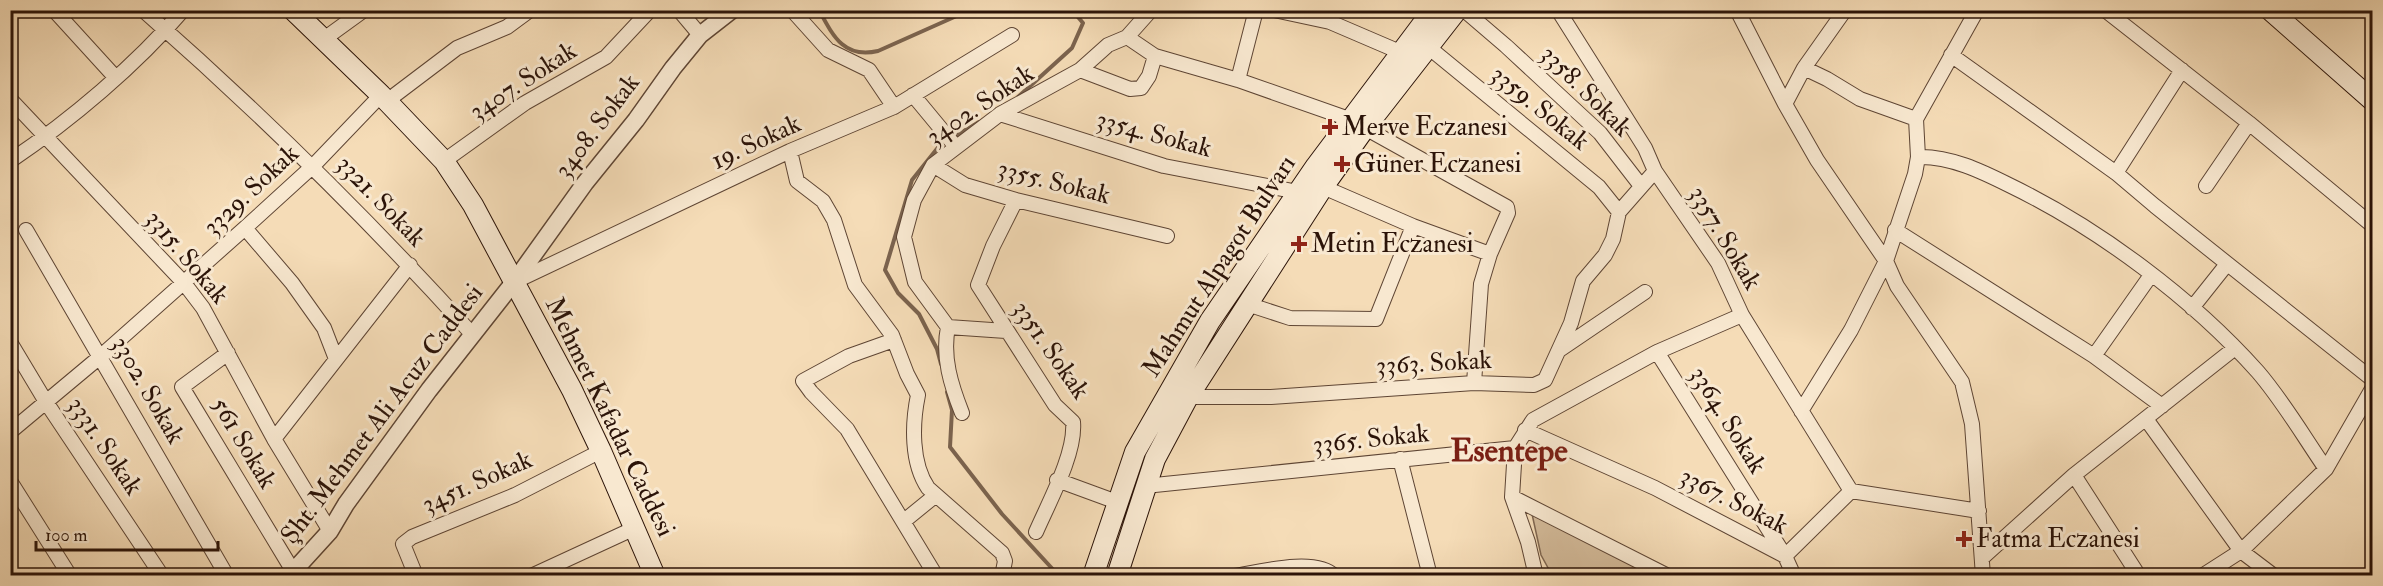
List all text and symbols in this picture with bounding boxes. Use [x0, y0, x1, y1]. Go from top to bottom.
street label: 3407. Sokak [463, 34, 583, 127]
street label: 3358. Sokak [1534, 39, 1639, 144]
street label: 3402. Sokak [920, 57, 1040, 153]
street label: 3359. Sokak [1484, 59, 1596, 158]
street label: 3408. Sokak [547, 67, 647, 184]
street label: 3354. Sokak [1093, 103, 1216, 165]
street label: 19. Sokak [706, 107, 806, 177]
place label: Merve Eczanesi [1342, 111, 1508, 143]
marker: Merve Eczanesi [1323, 120, 1337, 134]
street label: 3329. Sokak [196, 137, 306, 242]
street label: 3321. Sokak [329, 148, 433, 254]
place label: Güner Eczanesi [1354, 148, 1521, 180]
street label: Mahmut Alpagot Bulvarı [1135, 149, 1304, 384]
street label: 3355. Sokak [994, 153, 1114, 212]
marker: Güner Eczanesi [1335, 157, 1349, 171]
street label: 3357. Sokak [1682, 180, 1769, 296]
street label: 3315. Sokak [138, 203, 236, 311]
place label: Metin Eczanesi [1311, 228, 1473, 260]
marker: Metin Eczanesi [1292, 237, 1306, 251]
street label: Şht. Mehmet Ali Acuz Caddesi [274, 278, 490, 550]
street label: Mehmet Kafadar Caddesi [538, 292, 682, 542]
street label: 3351. Sokak [1005, 294, 1097, 406]
street label: 3302. Sokak [104, 330, 192, 450]
street label: 3363. Sokak [1375, 344, 1493, 382]
street label: 3364. Sokak [1683, 360, 1774, 480]
street label: 3331. Sokak [60, 391, 150, 502]
street label: 561 Sokak [204, 391, 284, 495]
street label: 3365. Sokak [1311, 417, 1431, 461]
district label: Esentepe [1451, 431, 1568, 471]
street label: 3451. Sokak [417, 443, 538, 520]
street label: 3367. Sokak [1675, 460, 1794, 542]
scale bar [36, 514, 218, 552]
place label: Fatma Eczanesi [1976, 523, 2140, 555]
text: 100 m [45, 524, 88, 547]
marker: Fatma Eczanesi [1957, 532, 1971, 546]

